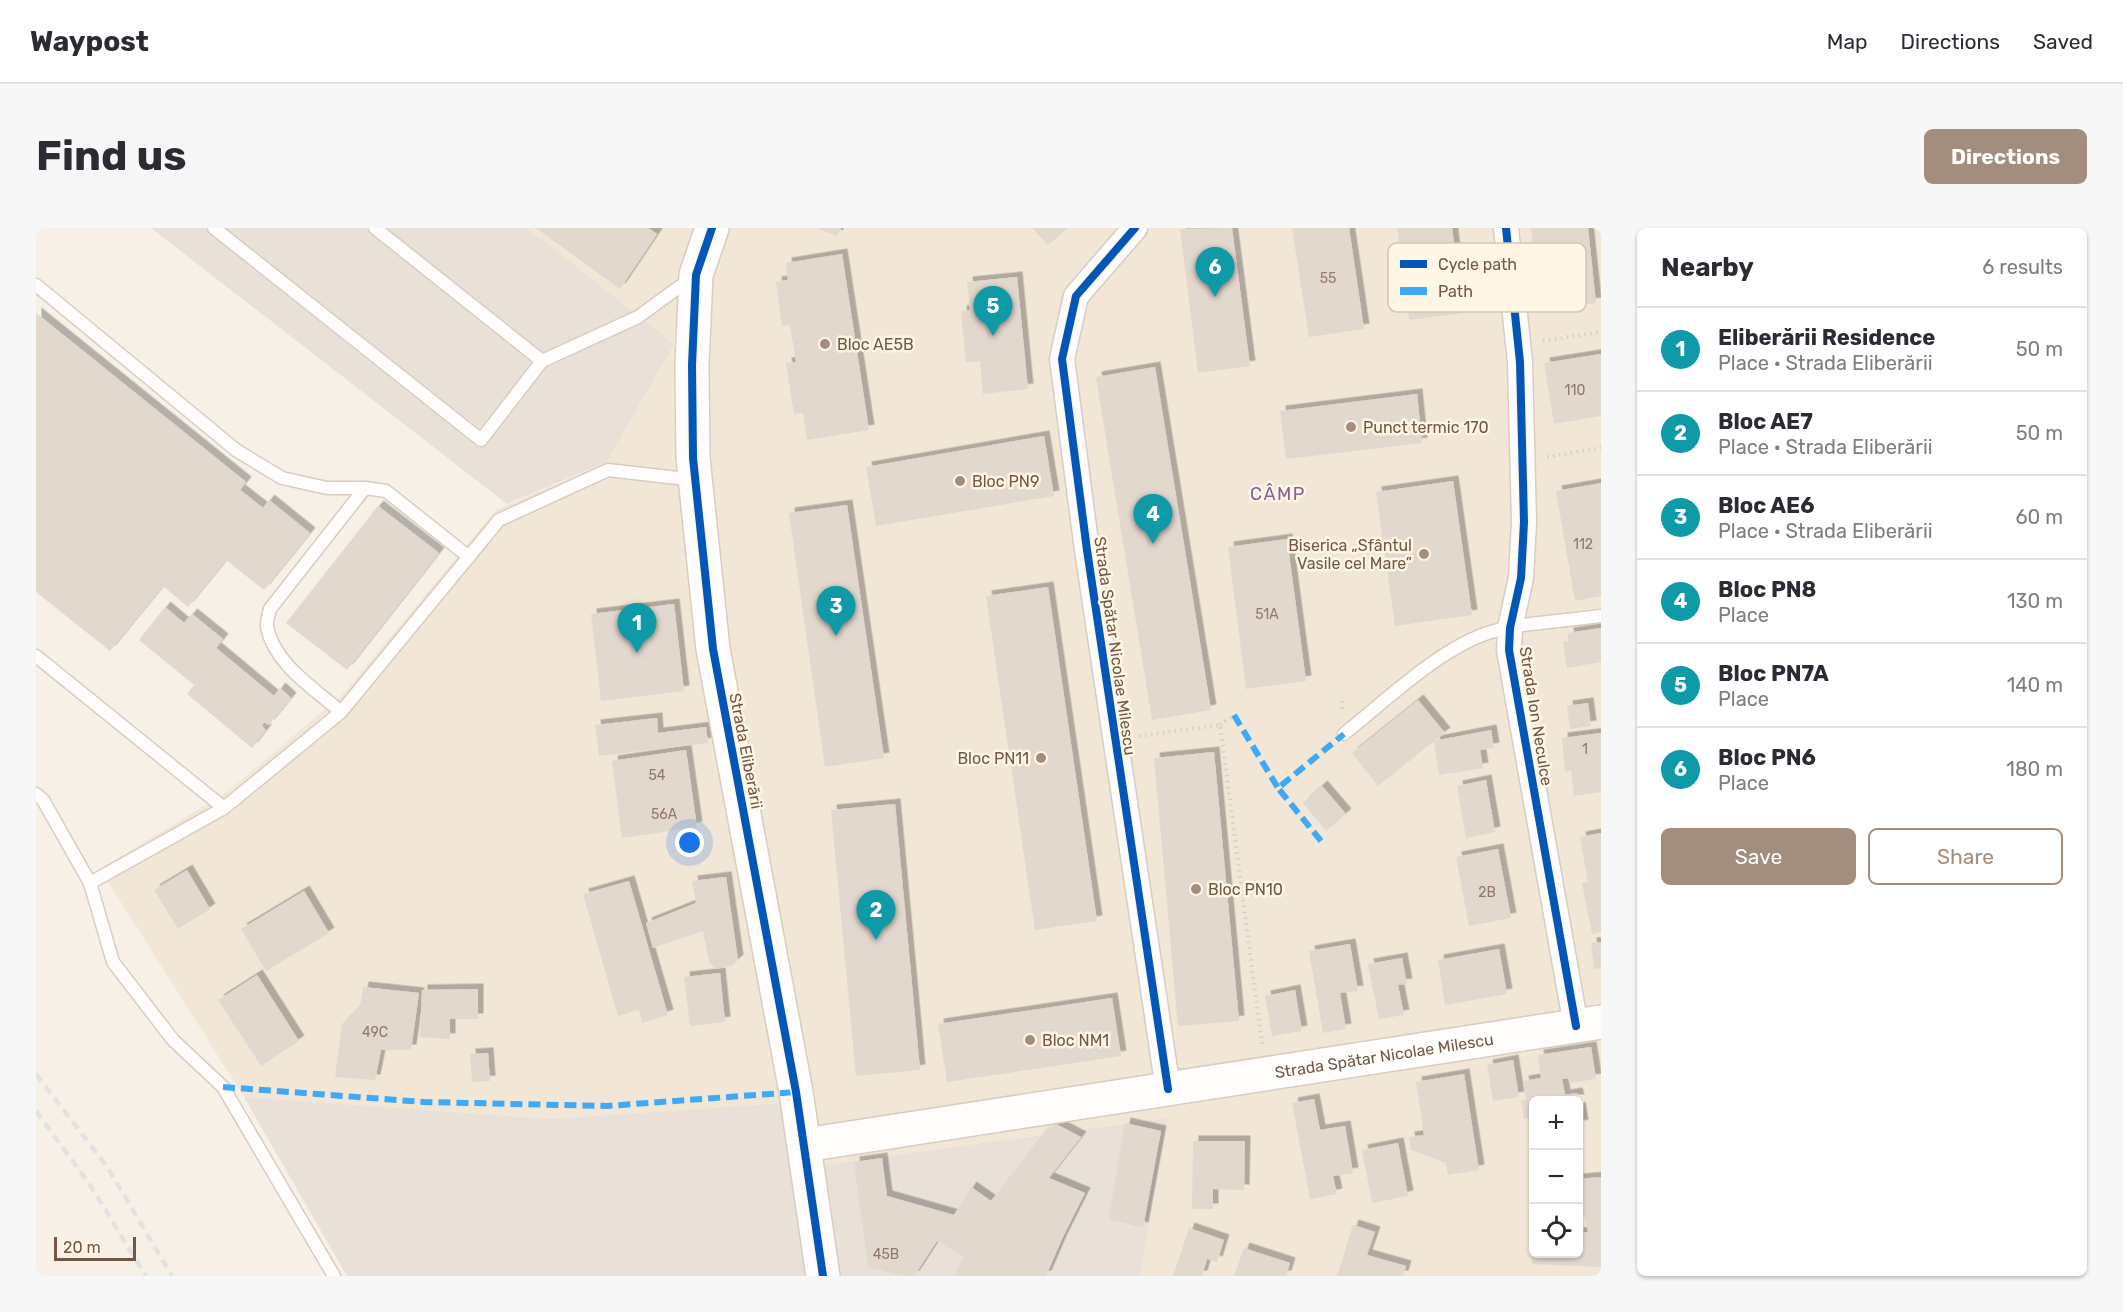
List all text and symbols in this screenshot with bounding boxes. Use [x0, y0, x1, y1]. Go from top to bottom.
text: Waypost [30, 25, 149, 58]
text: Map [1827, 29, 1868, 54]
text: Directions [1901, 29, 2000, 54]
text: Saved [2033, 29, 2093, 54]
button: Directions [1924, 129, 2087, 184]
text: Find us [36, 131, 187, 181]
legend [1388, 243, 1586, 312]
pin: 6 [1196, 248, 1234, 297]
text: Nearby [1661, 252, 1754, 283]
text: Cycle path [1438, 255, 1517, 274]
text: 6 results [1982, 255, 2063, 279]
house number: 55 [1320, 270, 1336, 287]
text: Path [1438, 282, 1473, 301]
pin: 5 [974, 286, 1012, 336]
text: Eliberării Residence [1718, 324, 1935, 351]
place label: Bloc AE5B [837, 335, 914, 354]
marker: Bloc AE5B [818, 337, 832, 351]
text: 1 [1676, 337, 1685, 361]
text: 50 m [2016, 337, 2063, 361]
text: Place · Strada Eliberării [1718, 351, 1933, 375]
house number: 110 [1565, 382, 1586, 399]
text: Bloc AE7 [1718, 408, 1813, 435]
place label: Punct termic 170 [1363, 418, 1489, 437]
marker: Punct termic 170 [1344, 420, 1358, 434]
text: 2 [1674, 421, 1687, 445]
text: 50 m [2016, 421, 2063, 445]
text: Place · Strada Eliberării [1718, 435, 1933, 459]
place label: Bloc PN9 [972, 472, 1039, 491]
marker: Bloc PN9 [953, 474, 967, 488]
district label: CÂMP [1250, 483, 1306, 505]
text: Bloc AE6 [1718, 492, 1814, 519]
pin: 4 [1134, 494, 1172, 544]
text: 3 [1674, 505, 1687, 529]
text: 60 m [2016, 505, 2063, 529]
text: Place · Strada Eliberării [1718, 519, 1933, 543]
street label: Strada Spătar Nicolae Milescu [1090, 535, 1140, 757]
place label: Biserica „Sfântul Vasile cel Mare” [1288, 536, 1412, 573]
house number: 112 [1573, 536, 1593, 553]
marker: Biserica „Sfântul Vasile cel Mare” [1417, 547, 1431, 561]
text: Bloc PN8 [1718, 576, 1816, 603]
pin: 3 [816, 586, 856, 636]
text: 4 [1674, 589, 1687, 613]
text: 130 m [2007, 589, 2063, 613]
text: Place [1718, 603, 1769, 627]
pin: 1 [618, 604, 656, 653]
house number: 51A [1255, 606, 1279, 623]
street label: Strada Ion Neculce [1516, 645, 1556, 787]
text: Bloc PN7A [1718, 660, 1829, 687]
text: 5 [1674, 673, 1687, 697]
text: 140 m [2007, 673, 2063, 697]
text: Place [1718, 687, 1769, 711]
street label: Strada Eliberării [725, 691, 767, 811]
house number: 1 [1582, 741, 1588, 758]
text: Bloc PN6 [1718, 744, 1816, 771]
place label: Bloc PN11 [957, 749, 1029, 768]
marker: Bloc PN11 [1034, 751, 1048, 765]
text: 6 [1674, 757, 1687, 781]
text: 180 m [2006, 757, 2063, 781]
house number: 54 [648, 767, 666, 784]
text: Place [1718, 771, 1769, 795]
house number: 56A [651, 806, 678, 823]
your location [675, 828, 704, 857]
button: Save [1661, 828, 1856, 885]
button: Share [1868, 828, 2063, 885]
place label: Bloc PN10 [1208, 880, 1283, 899]
marker: Bloc PN10 [1189, 882, 1203, 896]
house number: 2B [1478, 884, 1496, 901]
pin: 2 [856, 890, 896, 940]
house number: 49C [362, 1024, 388, 1041]
street label: Strada Spătar Nicolae Milescu [1273, 1029, 1495, 1082]
place label: Bloc NM1 [1042, 1031, 1109, 1050]
marker: Bloc NM1 [1023, 1033, 1037, 1047]
map controls [1529, 1096, 1583, 1258]
button: + [1529, 1096, 1583, 1150]
button: − [1529, 1150, 1583, 1204]
button: locate [1529, 1204, 1583, 1258]
scale bar [54, 1234, 136, 1262]
text: 20 m [63, 1238, 101, 1257]
house number: 45B [873, 1246, 899, 1263]

